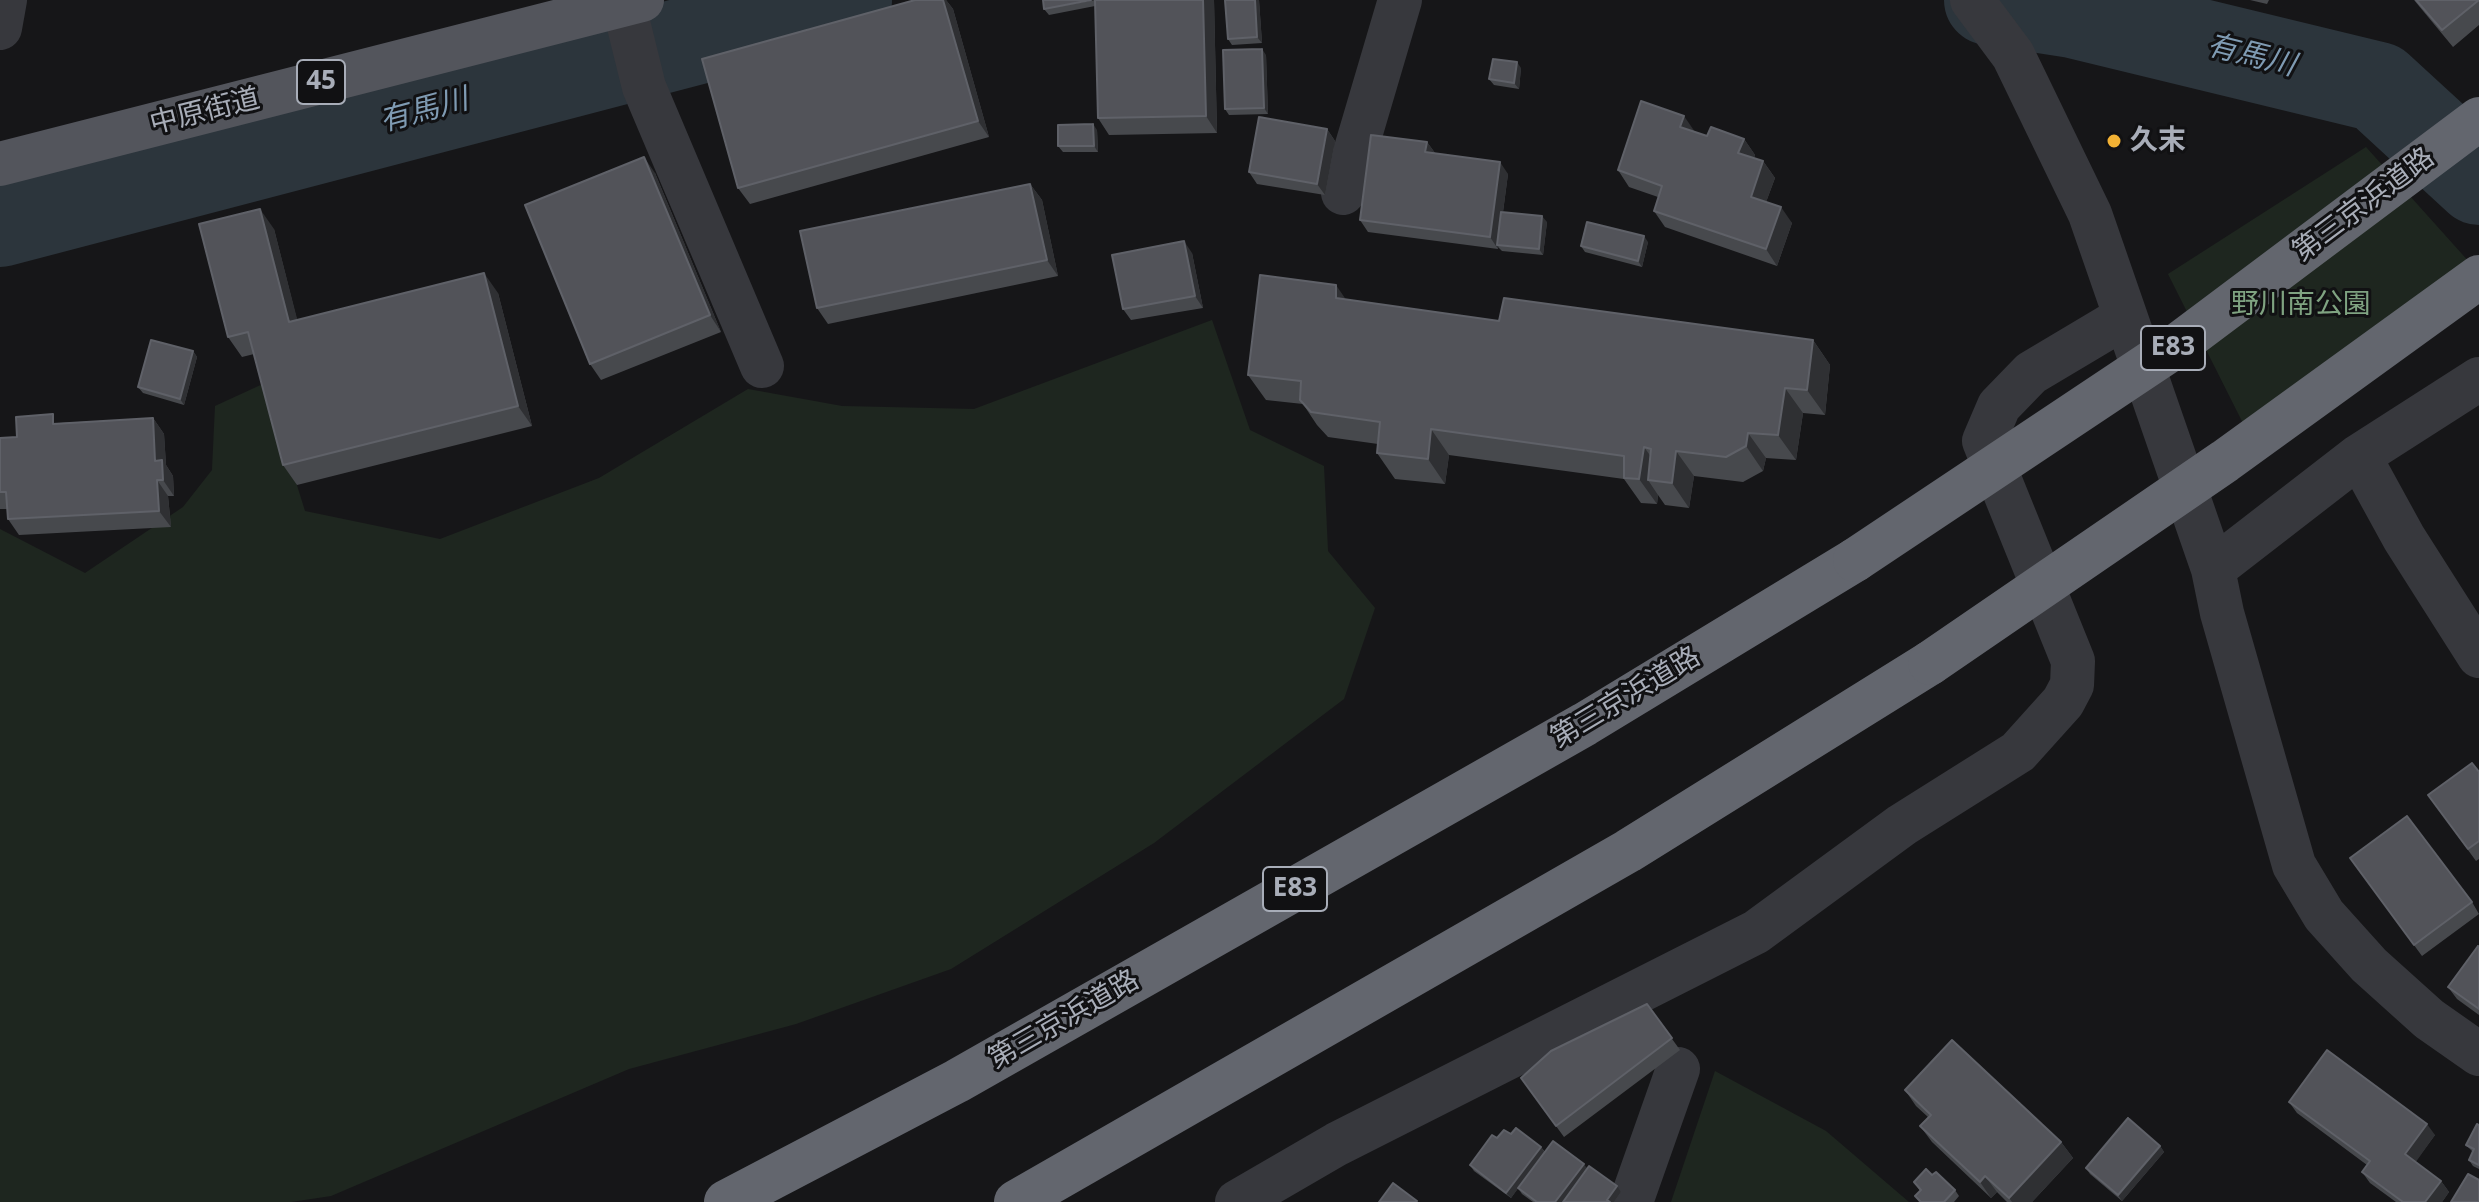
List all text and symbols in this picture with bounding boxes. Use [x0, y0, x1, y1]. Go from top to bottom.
water label: 有馬川 [2203, 28, 2299, 84]
road number: 45 [297, 60, 345, 104]
street label: 中原街道 [147, 82, 263, 142]
water label: 有馬川 [376, 82, 472, 140]
place label: 久末 [2130, 124, 2186, 158]
marker: 久末 [2105, 132, 2123, 150]
street label: 第三京浜道路 [2287, 141, 2441, 269]
park label: 野川南公園 [2231, 288, 2371, 322]
road number: E83 [2141, 326, 2205, 370]
street label: 第三京浜道路 [1545, 640, 1707, 756]
road number: E83 [1263, 867, 1327, 911]
street label: 第三京浜道路 [983, 963, 1145, 1077]

